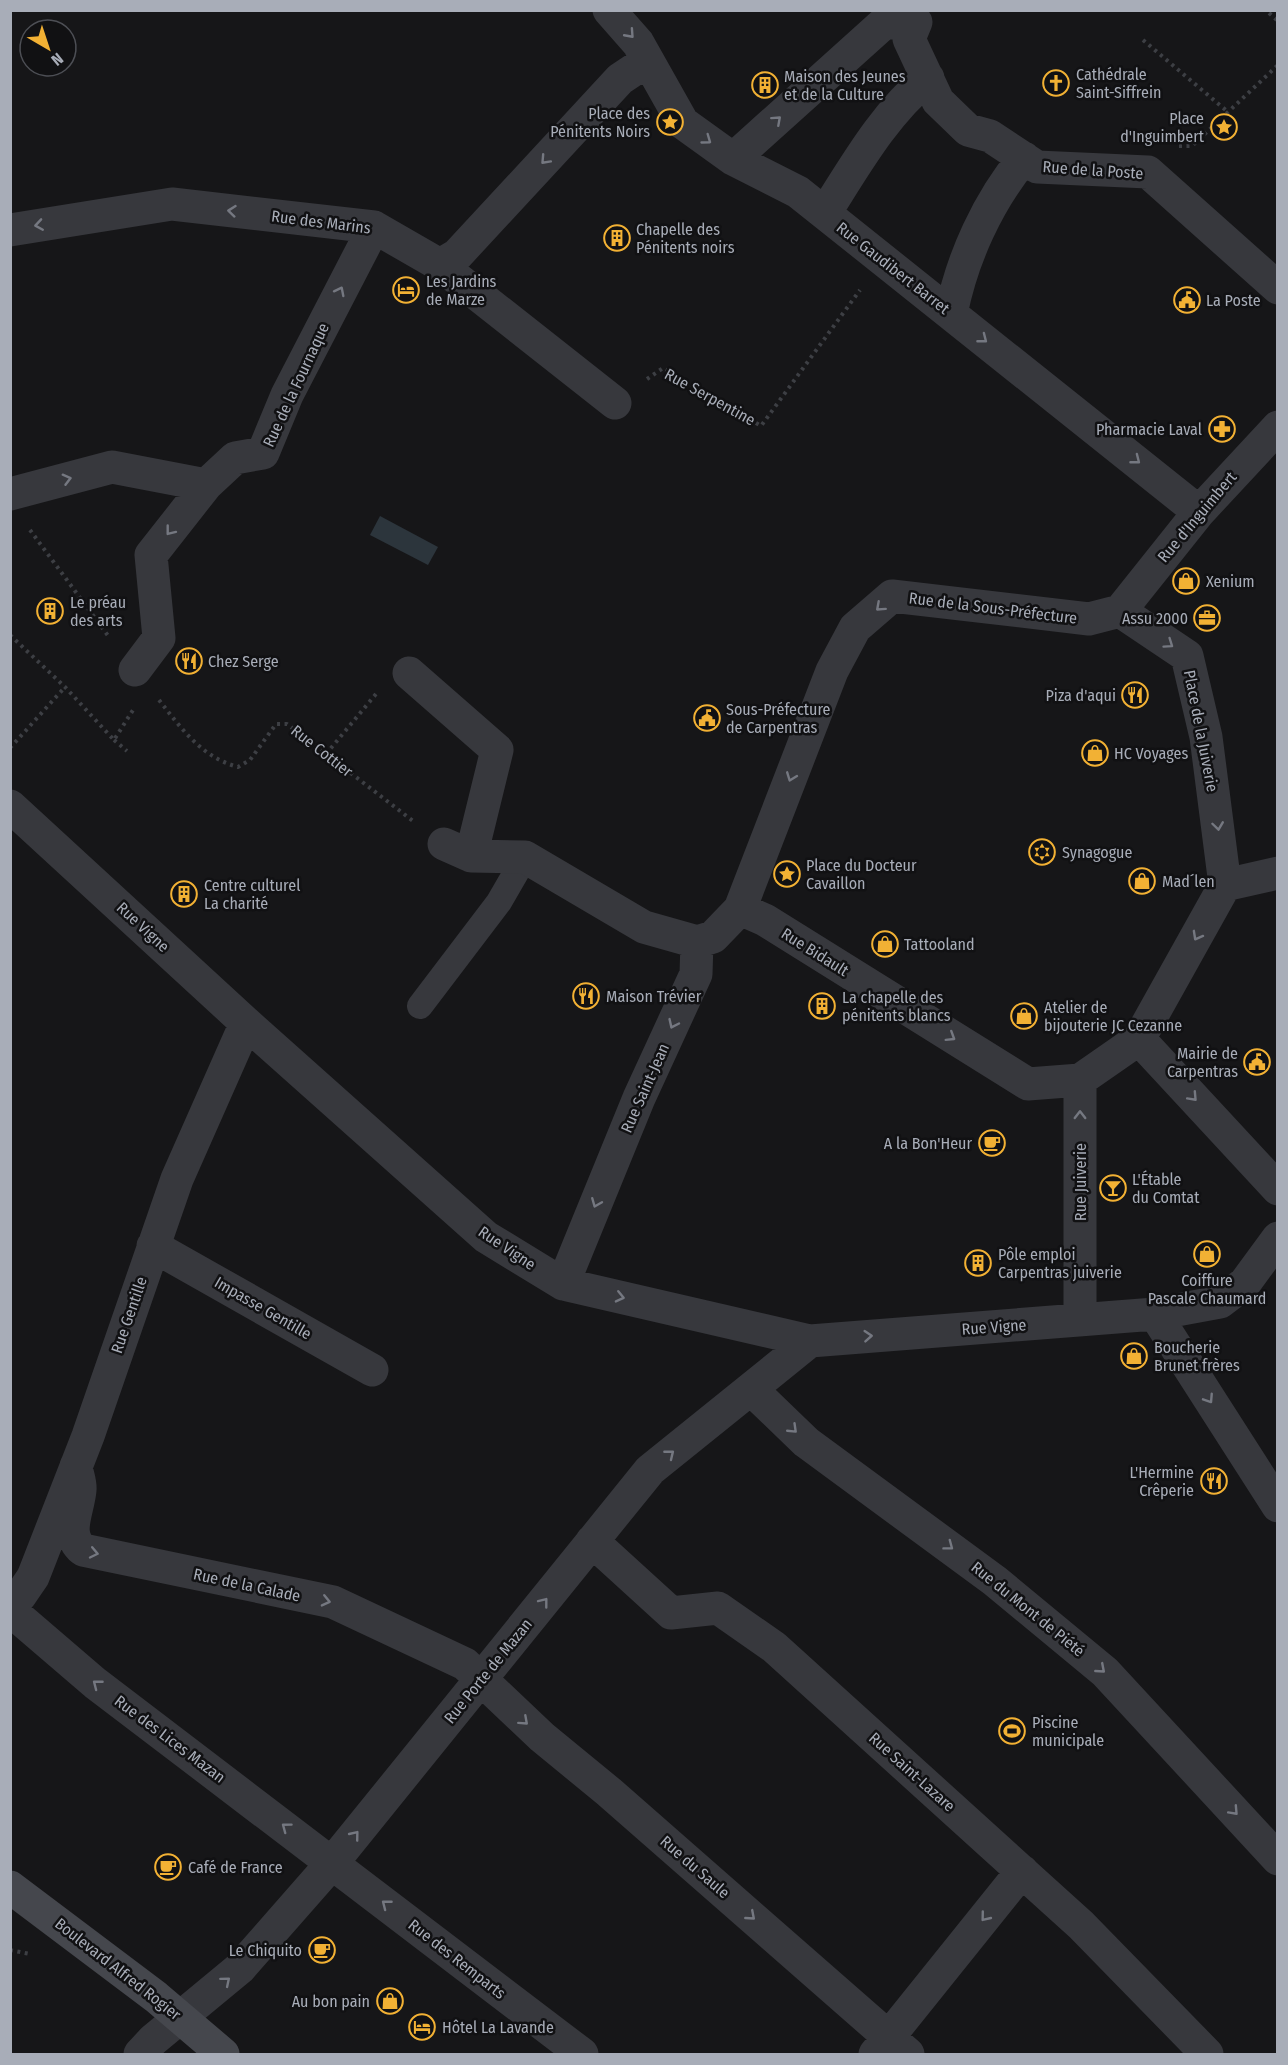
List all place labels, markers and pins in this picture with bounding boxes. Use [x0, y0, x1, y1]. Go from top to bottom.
place label: Cathédrale Saint-Siffrein [1076, 65, 1161, 102]
place label: Maison des Jeunes et de la Culture [784, 67, 906, 104]
church icon: Cathédrale Saint-Siffrein [1041, 68, 1071, 98]
building icon: Maison des Jeunes et de la Culture [750, 70, 780, 100]
place label: Place des Pénitents Noirs [550, 104, 650, 141]
place icon: Place des Pénitents Noirs [655, 107, 685, 137]
place label: Place d'Inguimbert [1120, 109, 1205, 146]
place icon: Place d'Inguimbert [1209, 112, 1239, 142]
place label: Chapelle des Pénitents noirs [636, 220, 735, 257]
building icon: Chapelle des Pénitents noirs [602, 223, 632, 253]
place label: Les Jardins de Marze [426, 272, 497, 309]
hotel icon: Les Jardins de Marze [391, 275, 421, 305]
public building icon: La Poste [1172, 285, 1202, 315]
place label: La Poste [1206, 291, 1261, 310]
pharmacy icon: Pharmacie Laval [1207, 414, 1237, 444]
place label: Pharmacie Laval [1096, 420, 1202, 439]
shop icon: Xenium [1171, 566, 1201, 596]
place label: Xenium [1206, 572, 1255, 591]
place label: Le préau des arts [70, 593, 126, 630]
building icon: Le préau des arts [35, 596, 65, 626]
office icon: Assu 2000 [1192, 603, 1222, 633]
place label: Assu 2000 [1122, 609, 1188, 628]
restaurant icon: Chez Serge [174, 646, 204, 676]
place label: Chez Serge [208, 652, 279, 671]
restaurant icon: Piza d'aqui [1120, 680, 1150, 710]
place label: Piza d'aqui [1045, 686, 1116, 705]
place label: Sous-Préfecture de Carpentras [726, 700, 831, 737]
public building icon: Sous-Préfecture de Carpentras [692, 703, 722, 733]
shop icon: HC Voyages [1080, 738, 1110, 768]
place label: HC Voyages [1114, 744, 1188, 763]
synagogue icon: Synagogue [1027, 837, 1057, 867]
place label: Synagogue [1062, 843, 1132, 862]
place label: Place du Docteur Cavaillon [806, 856, 917, 893]
place icon: Place du Docteur Cavaillon [772, 859, 802, 889]
shop icon: Mad´len [1127, 866, 1157, 896]
place label: Mad´len [1162, 872, 1215, 891]
place label: Centre culturel La charité [204, 876, 300, 913]
building icon: Centre culturel La charité [169, 879, 199, 909]
shop icon: Tattooland [870, 929, 900, 959]
place label: Tattooland [904, 935, 975, 954]
restaurant icon: Maison Trévier [571, 981, 601, 1011]
place label: Maison Trévier [606, 987, 702, 1006]
place label: La chapelle des pénitents blancs [842, 988, 951, 1025]
building icon: La chapelle des pénitents blancs [807, 991, 837, 1021]
place label: Atelier de bijouterie JC Cezanne [1044, 998, 1182, 1035]
shop icon: Atelier de bijouterie JC Cezanne [1009, 1001, 1039, 1031]
place label: Mairie de Carpentras [1167, 1044, 1238, 1081]
public building icon: Mairie de Carpentras [1242, 1047, 1272, 1077]
cafe icon: A la Bon'Heur [977, 1128, 1007, 1158]
place label: A la Bon'Heur [884, 1134, 972, 1153]
place label: L'Étable du Comtat [1132, 1170, 1200, 1207]
bar icon: L'Étable du Comtat [1098, 1173, 1128, 1203]
shop icon: Coiffure Pascale Chaumard [1192, 1239, 1222, 1269]
place label: Pôle emploi Carpentras juiverie [998, 1245, 1122, 1282]
building icon: Pôle emploi Carpentras juiverie [963, 1248, 993, 1278]
place label: Coiffure Pascale Chaumard [1148, 1271, 1266, 1308]
place label: Boucherie Brunet frères [1154, 1338, 1240, 1375]
shop icon: Boucherie Brunet frères [1119, 1341, 1149, 1371]
place label: L'Hermine Crêperie [1129, 1463, 1194, 1500]
restaurant icon: L'Hermine Crêperie [1199, 1466, 1229, 1496]
place label: Piscine municipale [1032, 1713, 1104, 1750]
sports icon: Piscine municipale [997, 1716, 1027, 1746]
cafe icon: Café de France [153, 1852, 183, 1882]
place label: Café de France [188, 1858, 283, 1877]
cafe icon: Le Chiquito [307, 1935, 337, 1965]
place label: Le Chiquito [229, 1941, 302, 1960]
shop icon: Au bon pain [375, 1986, 405, 2016]
place label: Au bon pain [292, 1992, 370, 2011]
hotel icon: Hôtel La Lavande [407, 2012, 437, 2042]
place label: Hôtel La Lavande [442, 2018, 554, 2037]

